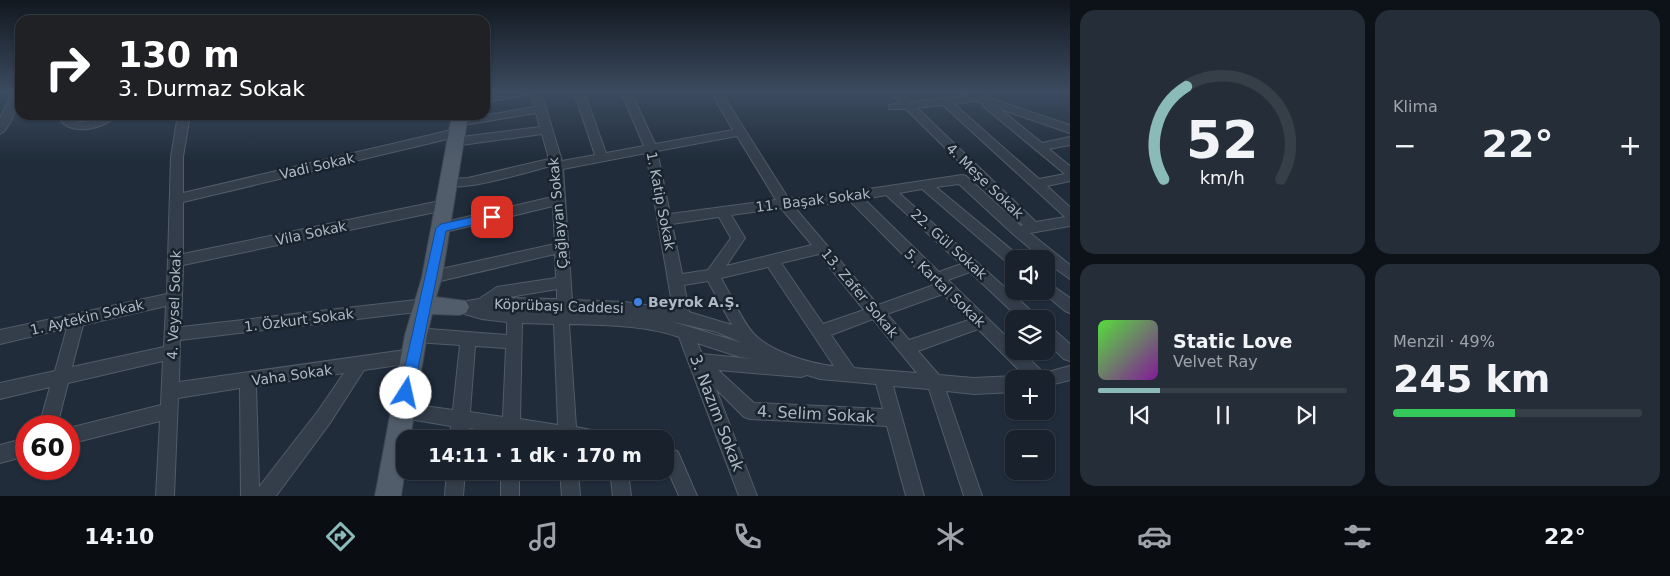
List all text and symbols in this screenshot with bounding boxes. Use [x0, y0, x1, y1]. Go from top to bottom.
icon: right [35, 35, 100, 100]
text: 130 m [118, 35, 240, 75]
text: 3. Durmaz Sokak [118, 76, 305, 101]
text: Klima [1393, 97, 1438, 116]
text: 52 [1186, 110, 1259, 170]
text: 22° [1482, 122, 1553, 166]
text: − [1393, 129, 1416, 162]
text: + [1619, 129, 1642, 162]
street label: 4. Meşe Sokak [943, 140, 1027, 222]
street label: Vadi Sokak [278, 149, 357, 182]
street label: 1. Katip Sokak [644, 150, 679, 252]
street label: Çağlayan Sokak [545, 156, 571, 269]
text: km/h [1200, 167, 1245, 188]
street label: 11. Başak Sokak [755, 185, 872, 215]
pin [471, 196, 513, 238]
icon: arrive [478, 203, 506, 231]
street label: 22. Gül Sokak [908, 206, 991, 283]
street label: Vila Sokak [274, 217, 349, 248]
street label: 13. Zafer Sokak [818, 245, 902, 341]
street label: 5. Kartal Sokak [901, 246, 989, 331]
street label: 4. Veysel Sokak [164, 249, 184, 360]
map controls [1005, 250, 1055, 480]
button: sound [1005, 250, 1055, 300]
place label: Beyrok A.Ş. [648, 294, 740, 310]
street label: 1. Aytekin Sokak [29, 296, 146, 338]
street label: Köprübaşı Caddesi [494, 296, 624, 316]
marker: Beyrok A.Ş. [632, 296, 644, 308]
street label: 1. Özkurt Sokak [243, 304, 356, 335]
button: layers [1005, 310, 1055, 360]
text: Static Love [1173, 330, 1293, 352]
text: Menzil · 49% [1393, 332, 1495, 351]
street label: 3. Nazım Sokak [686, 352, 748, 475]
text: Velvet Ray [1173, 352, 1258, 371]
text: 245 km [1393, 357, 1550, 401]
street label: Vaha Sokak [251, 361, 334, 389]
position arrow [379, 366, 431, 418]
button: + [1005, 370, 1055, 420]
street label: 4. Selim Sokak [757, 401, 876, 427]
icon: previous [1126, 401, 1154, 429]
icon: pause [1209, 401, 1237, 429]
icon: next [1292, 401, 1320, 429]
speed limit sign: 60 [15, 415, 80, 480]
button: − [1005, 430, 1055, 480]
text: 14:11 · 1 dk · 170 m [428, 444, 642, 466]
icon: directions [323, 519, 358, 554]
icon: music [526, 519, 561, 554]
icon: phone [730, 519, 765, 554]
icon: climate [933, 519, 968, 554]
icon: car [1137, 519, 1172, 554]
icon: filters [1340, 519, 1375, 554]
text: 14:10 [84, 524, 154, 549]
text: 22° [1544, 524, 1586, 549]

